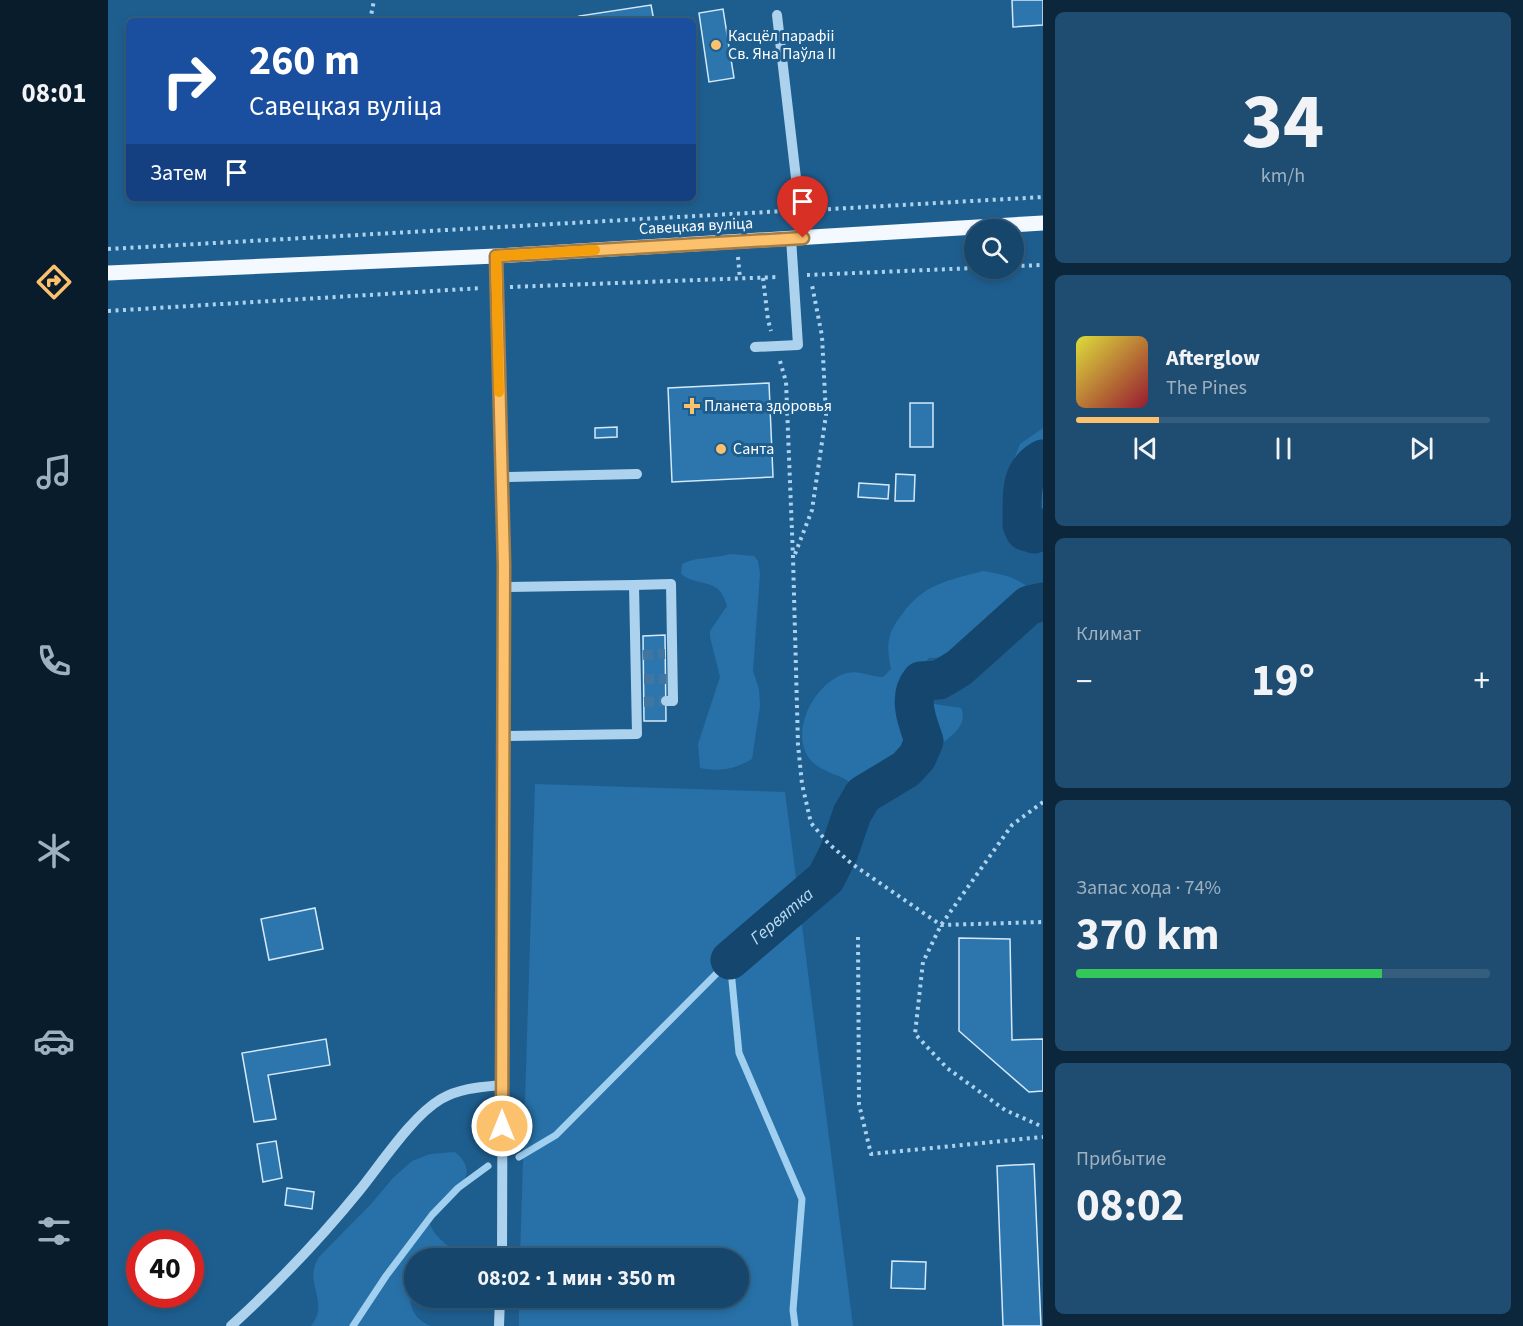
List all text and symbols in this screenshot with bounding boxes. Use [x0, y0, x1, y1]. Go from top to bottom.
place label: Касцёл парафіі Св. Яна Паўла II [728, 25, 836, 65]
text: 260 m [249, 31, 360, 91]
marker: Касцёл парафіі Св. Яна Паўла II [709, 38, 723, 52]
icon: right [150, 42, 228, 120]
text: 34 [1242, 67, 1324, 178]
text: 08:01 [21, 74, 87, 113]
text: Савецкая вуліца [249, 87, 442, 126]
icon: arrive [220, 156, 253, 189]
text: Затем [150, 157, 208, 189]
text: km/h [1261, 162, 1305, 190]
pin [777, 176, 828, 238]
icon: arrive [786, 185, 819, 218]
street label: Савецкая вуліца [638, 212, 754, 240]
map controls [964, 219, 1024, 279]
button: search [964, 219, 1024, 279]
icon: directions [33, 261, 75, 303]
text: Afterglow [1166, 342, 1260, 374]
text: The Pines [1166, 374, 1247, 402]
place label: Планета здоровья [704, 395, 832, 417]
marker: Планета здоровья [685, 399, 699, 413]
icon: previous [1129, 432, 1162, 465]
icon: pause [1267, 432, 1300, 465]
icon: next [1405, 432, 1438, 465]
place label: Санта [733, 438, 774, 460]
marker: Санта [714, 442, 728, 456]
icon: music [33, 451, 75, 493]
text: Климат [1076, 620, 1142, 648]
icon: phone [33, 640, 75, 682]
text: 19° [1251, 649, 1315, 713]
text: − [1076, 658, 1092, 705]
text: + [1474, 658, 1490, 705]
icon: climate [33, 830, 75, 872]
text: Запас хода · 74% [1076, 874, 1221, 902]
water label: Гервятка [745, 881, 819, 950]
text: 370 km [1076, 903, 1220, 967]
icon: car [33, 1020, 75, 1062]
position arrow [470, 1094, 534, 1158]
text: Прибытие [1076, 1145, 1166, 1173]
text: 08:02 [1076, 1174, 1185, 1238]
icon: filters [33, 1210, 75, 1252]
speed limit sign: 40 [126, 1230, 204, 1308]
text: 08:02 · 1 мин · 350 m [477, 1262, 676, 1294]

